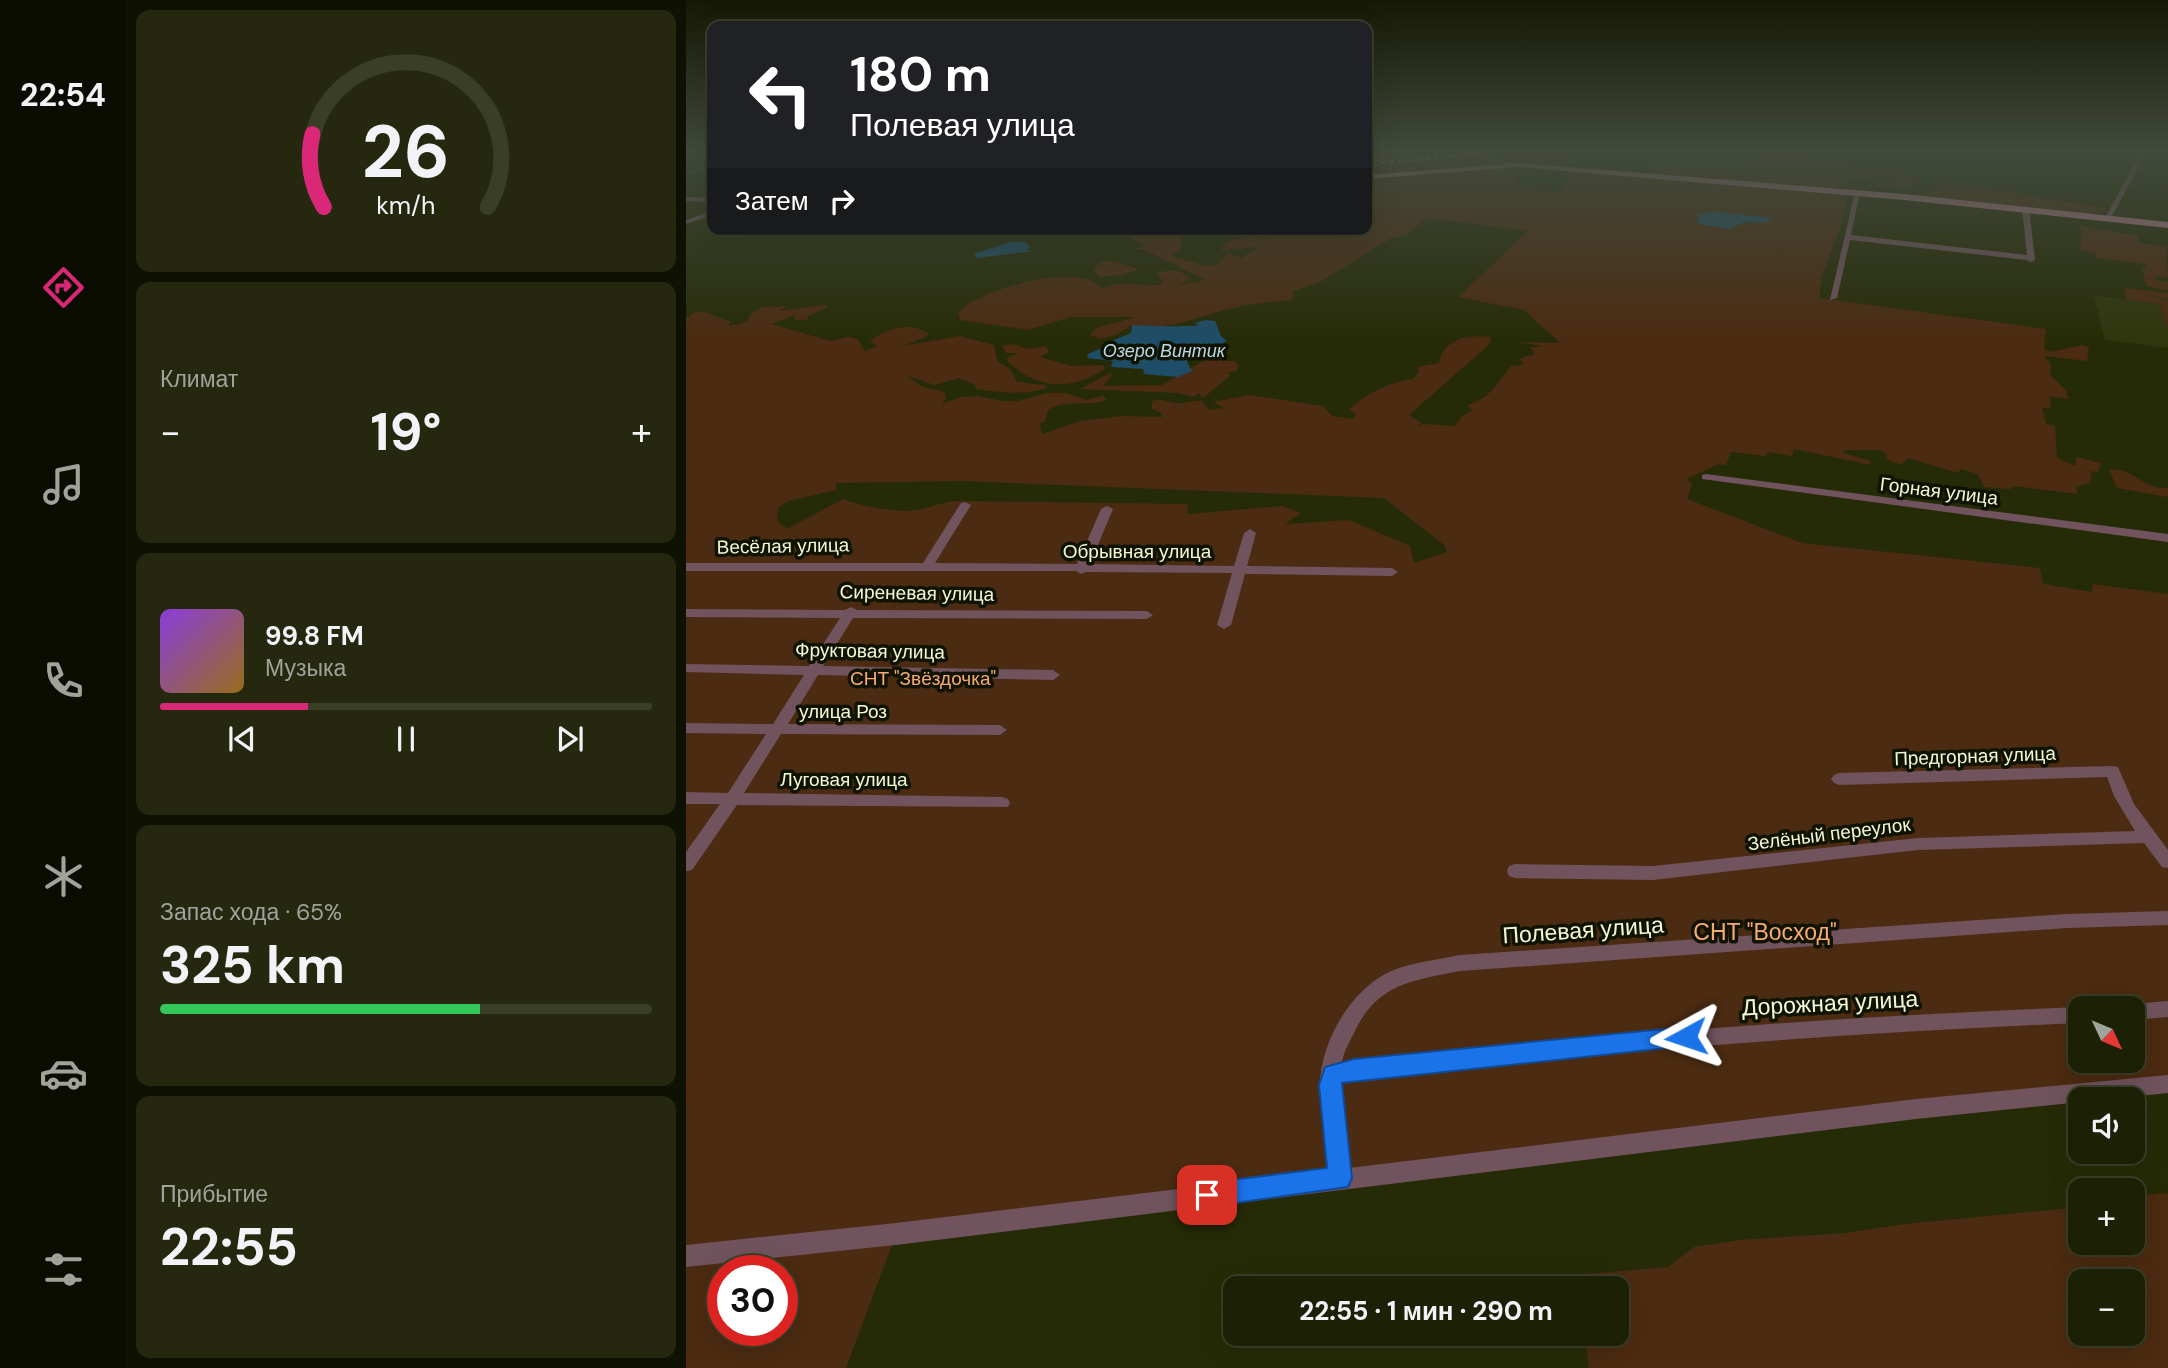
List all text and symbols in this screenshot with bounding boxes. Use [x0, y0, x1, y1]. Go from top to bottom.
text: 180 m [850, 42, 991, 106]
icon: left [735, 49, 826, 140]
text: 22:54 [20, 74, 106, 116]
text: Полевая улица [850, 104, 1075, 146]
text: 26 [362, 105, 450, 200]
icon: right [823, 182, 861, 220]
text: Затем [735, 184, 809, 218]
text: km/h [376, 189, 436, 222]
icon: directions [39, 263, 88, 312]
water label: Озеро Винтик [1103, 339, 1227, 363]
text: Климат [160, 364, 238, 394]
text: 19° [371, 398, 441, 466]
text: − [160, 407, 181, 457]
text: + [631, 407, 652, 457]
icon: music [39, 460, 88, 509]
street label: Горная улица [1879, 471, 2000, 511]
street label: Весёлая улица [717, 532, 850, 560]
street label: Обрывная улица [1063, 539, 1212, 564]
street label: Сиреневая улица [840, 579, 995, 607]
text: 99.8 FM [265, 619, 364, 653]
street label: Фруктовая улица [795, 637, 946, 665]
text: Музыка [265, 653, 346, 683]
icon: phone [39, 656, 88, 705]
park label: СНТ "Звёздочка" [850, 666, 996, 691]
street label: улица Роз [799, 699, 887, 724]
icon: previous [223, 720, 261, 758]
icon: pause [387, 720, 425, 758]
icon: next [551, 720, 589, 758]
street label: Предгорная улица [1894, 741, 2057, 771]
street label: Луговая улица [780, 767, 908, 792]
street label: Зелёный переулок [1746, 812, 1913, 856]
icon: climate [39, 852, 88, 901]
text: Запас хода · 65% [160, 897, 342, 927]
street label: Полевая улица [1501, 909, 1665, 951]
park label: СНТ "Восход" [1693, 917, 1837, 947]
text: 325 km [160, 931, 345, 999]
street label: Дорожная улица [1741, 983, 1919, 1023]
north arrow [2068, 996, 2146, 1073]
map controls [2068, 996, 2145, 1346]
position arrow [1649, 1000, 1723, 1074]
icon: car [39, 1049, 88, 1098]
button: sound [2068, 1087, 2145, 1164]
pin [1177, 1165, 1237, 1225]
icon: arrive [1188, 1176, 1226, 1214]
button: + [2068, 1178, 2145, 1255]
text: Прибытие [160, 1179, 268, 1209]
text: 22:55 [160, 1213, 298, 1281]
icon: filters [39, 1245, 88, 1294]
speed limit sign: 30 [707, 1255, 798, 1346]
button: − [2068, 1269, 2145, 1346]
text: 22:55 · 1 мин · 290 m [1299, 1294, 1553, 1328]

